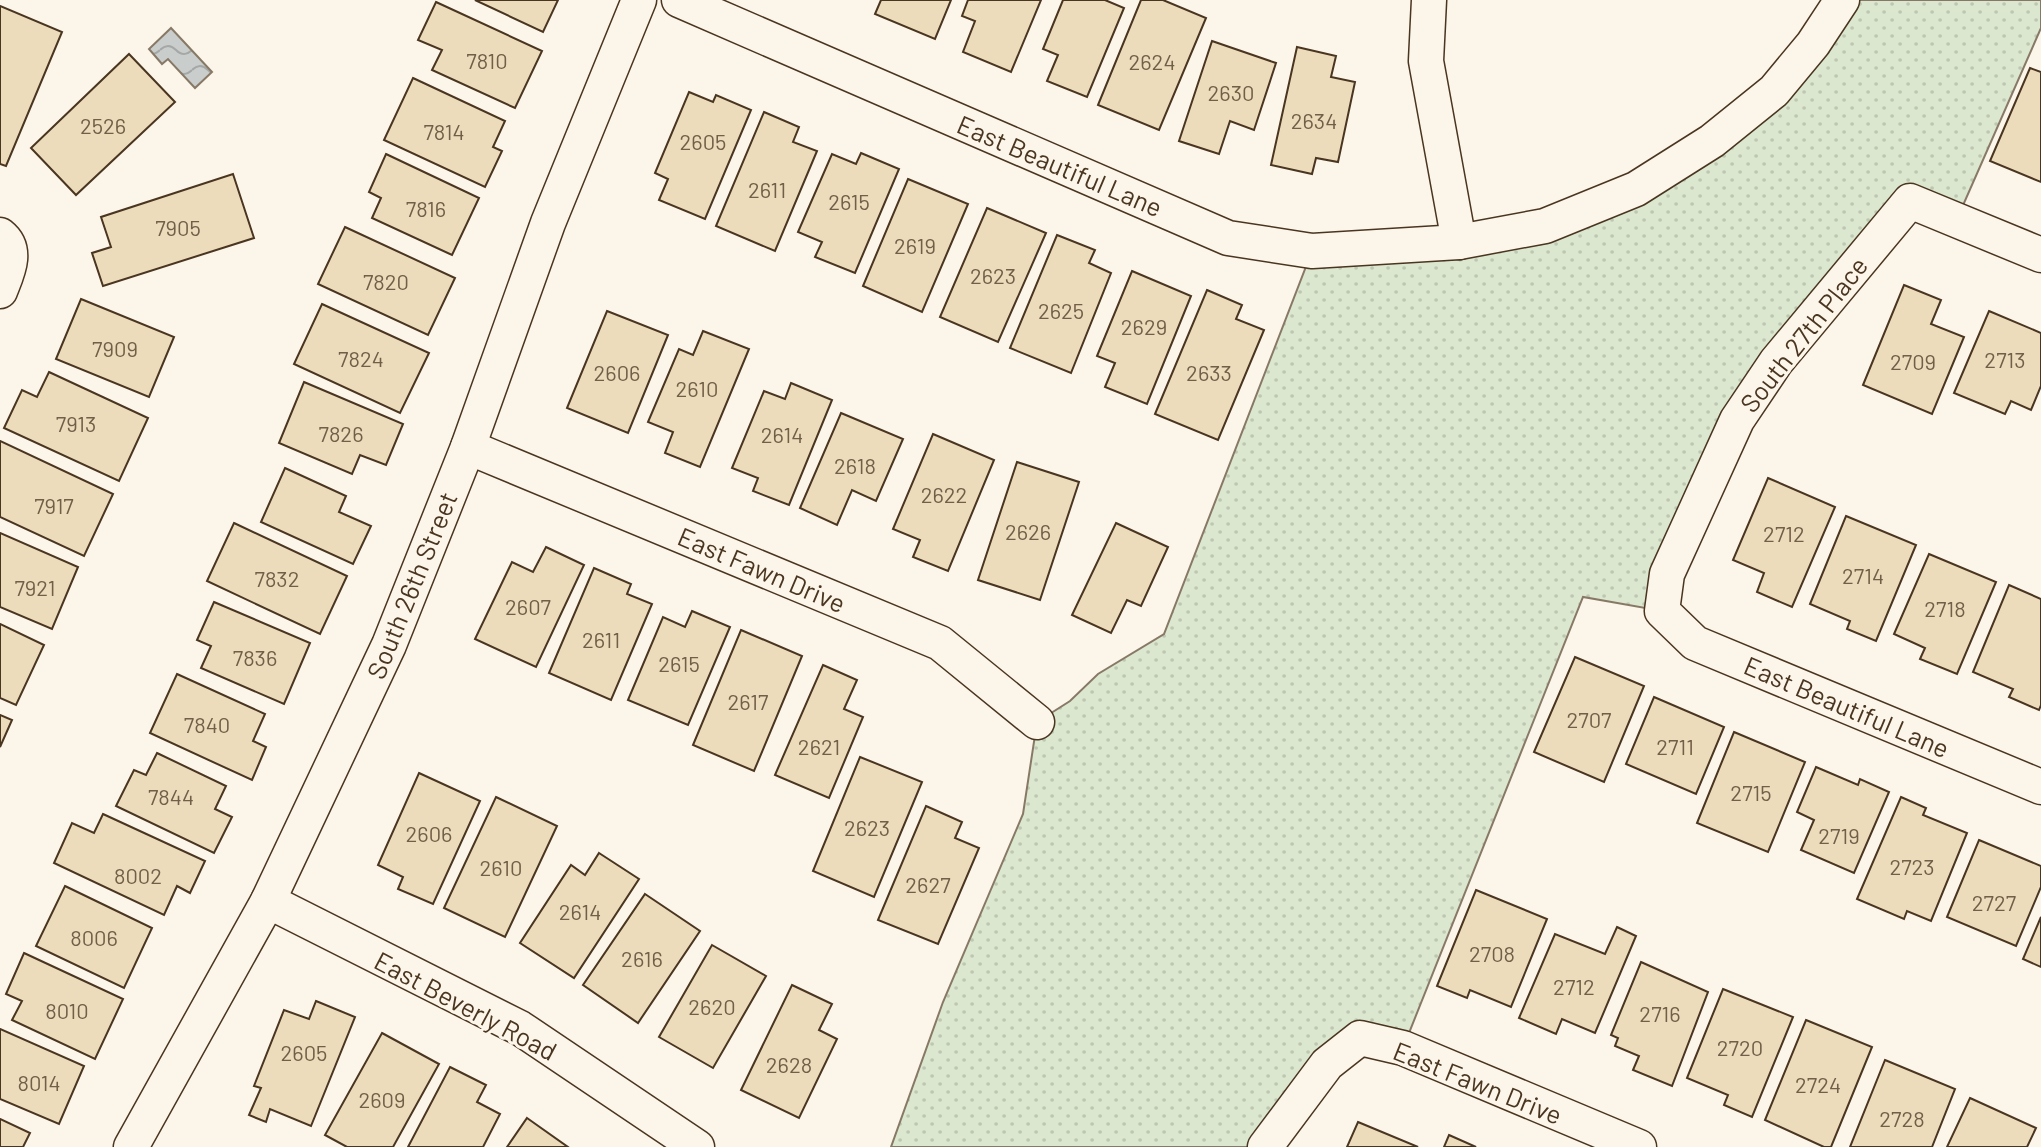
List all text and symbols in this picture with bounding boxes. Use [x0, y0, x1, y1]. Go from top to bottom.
house number: 7810 [466, 47, 508, 73]
house number: 2624 [1128, 48, 1176, 74]
house number: 2630 [1208, 79, 1254, 105]
house number: 2634 [1291, 107, 1337, 133]
street label: East Beautiful Lane [953, 108, 1167, 222]
house number: 2526 [80, 112, 126, 138]
house number: 7814 [423, 118, 465, 144]
house number: 2605 [680, 128, 726, 154]
house number: 2611 [748, 176, 786, 202]
house number: 2615 [828, 188, 870, 214]
house number: 7816 [406, 195, 446, 221]
house number: 7905 [155, 214, 201, 240]
house number: 2619 [894, 232, 936, 258]
street label: South 27th Place [1733, 250, 1873, 418]
house number: 2623 [970, 262, 1016, 288]
house number: 7820 [363, 268, 409, 294]
house number: 2625 [1038, 297, 1084, 323]
house number: 2629 [1121, 313, 1167, 339]
house number: 7909 [92, 335, 138, 361]
house number: 7824 [338, 345, 384, 371]
house number: 2713 [1984, 346, 2026, 372]
house number: 2709 [1890, 348, 1936, 374]
house number: 2606 [594, 359, 640, 385]
house number: 2633 [1186, 359, 1232, 385]
house number: 2610 [676, 375, 718, 401]
house number: 7913 [56, 410, 96, 436]
house number: 7826 [319, 420, 364, 446]
house number: 2614 [761, 421, 803, 447]
house number: 2618 [834, 452, 876, 478]
house number: 2622 [921, 481, 967, 507]
street label: South 26th Street [359, 487, 463, 683]
house number: 7917 [34, 492, 74, 518]
house number: 2626 [1005, 518, 1051, 544]
street label: East Fawn Drive [674, 520, 850, 618]
house number: 2712 [1763, 520, 1805, 546]
house number: 2714 [1842, 562, 1884, 588]
house number: 7832 [255, 565, 300, 591]
house number: 7921 [14, 574, 56, 600]
house number: 2607 [505, 593, 551, 619]
house number: 2718 [1924, 595, 1966, 621]
house number: 2611 [582, 626, 620, 652]
house number: 7836 [233, 644, 277, 670]
street label: East Beautiful Lane [1740, 649, 1954, 763]
house number: 2615 [658, 650, 700, 676]
house number: 2617 [728, 688, 768, 714]
house number: 2707 [1566, 706, 1612, 732]
house number: 7840 [184, 711, 230, 737]
house number: 2621 [798, 733, 840, 759]
house number: 2711 [1656, 733, 1694, 759]
house number: 2715 [1730, 779, 1772, 805]
house number: 7844 [148, 783, 194, 809]
house number: 2623 [844, 814, 890, 840]
house number: 2606 [406, 820, 452, 846]
house number: 2719 [1818, 822, 1860, 848]
house number: 2723 [1889, 853, 1935, 879]
house number: 2610 [480, 854, 522, 880]
house number: 8002 [114, 862, 162, 888]
house number: 2627 [905, 871, 951, 897]
house number: 2727 [1972, 889, 2016, 915]
house number: 2614 [559, 898, 601, 924]
house number: 8006 [70, 924, 118, 950]
house number: 2708 [1469, 940, 1515, 966]
street label: East Beverly Road [370, 944, 562, 1066]
house number: 2616 [621, 945, 663, 971]
house number: 2712 [1553, 973, 1595, 999]
house number: 2620 [688, 993, 736, 1019]
house number: 8010 [45, 997, 89, 1023]
house number: 2716 [1639, 1000, 1681, 1026]
street label: East Fawn Drive [1389, 1034, 1567, 1130]
house number: 2720 [1717, 1034, 1763, 1060]
house number: 2605 [281, 1039, 327, 1065]
house number: 2628 [766, 1051, 812, 1077]
house number: 8014 [17, 1069, 61, 1095]
house number: 2724 [1795, 1071, 1841, 1097]
house number: 2609 [358, 1086, 406, 1112]
house number: 2728 [1879, 1105, 1925, 1131]

